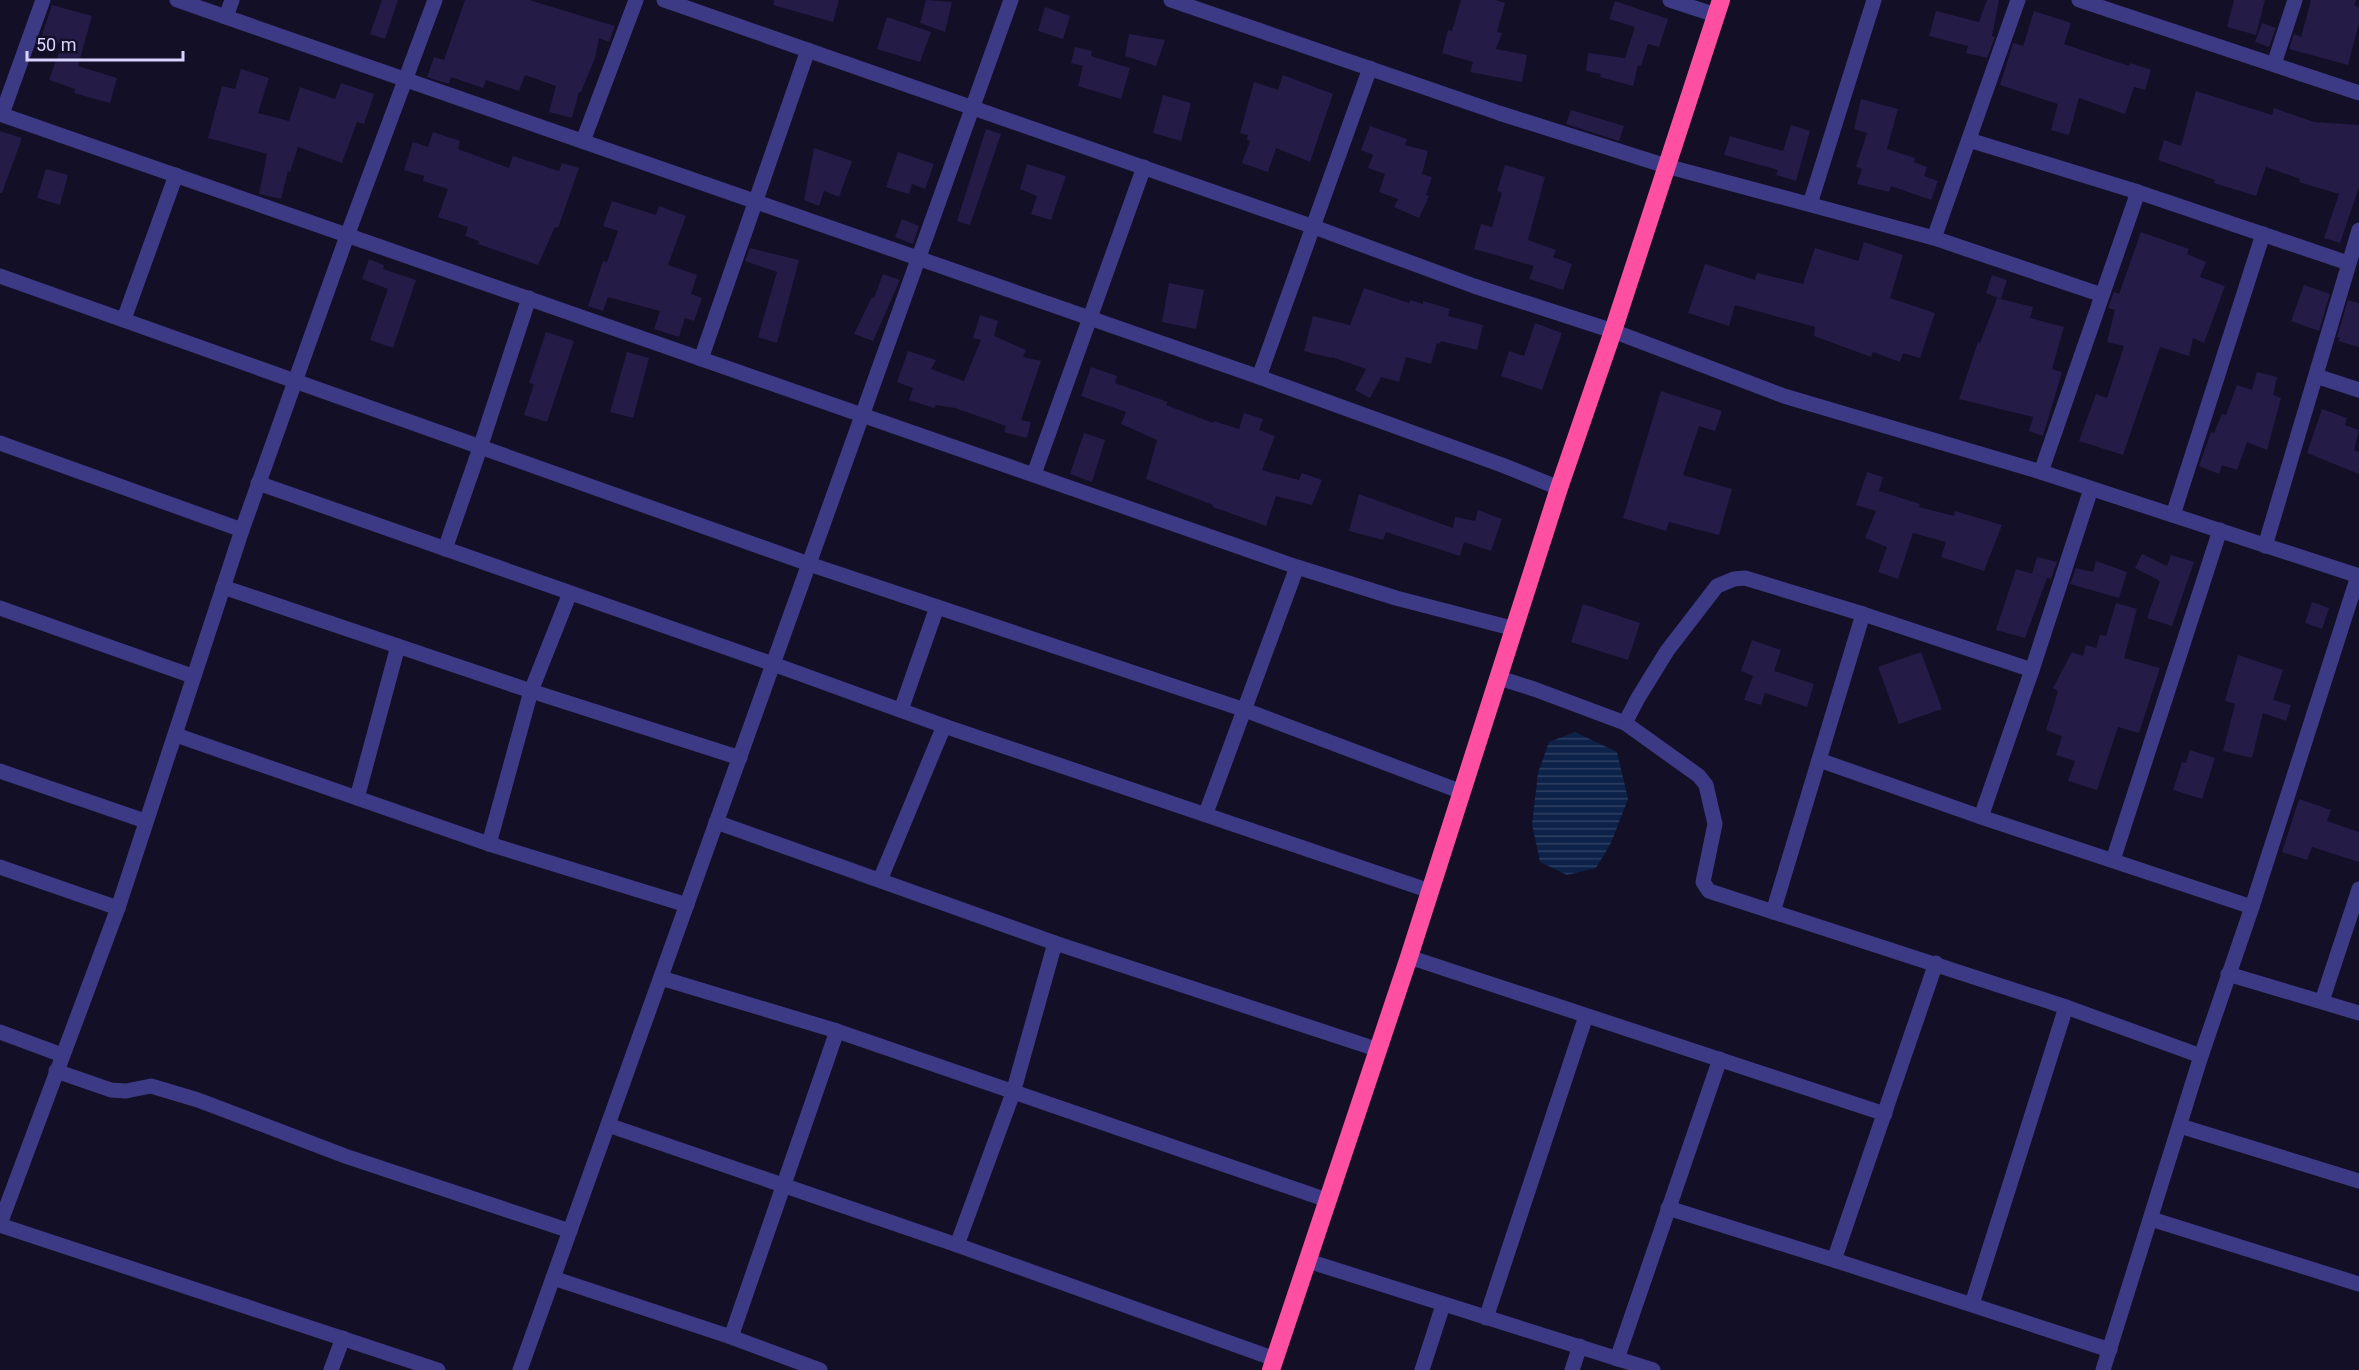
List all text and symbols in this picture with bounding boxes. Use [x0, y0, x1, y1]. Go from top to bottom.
scale bar [27, 24, 183, 62]
text: 50 m [36, 34, 76, 55]

